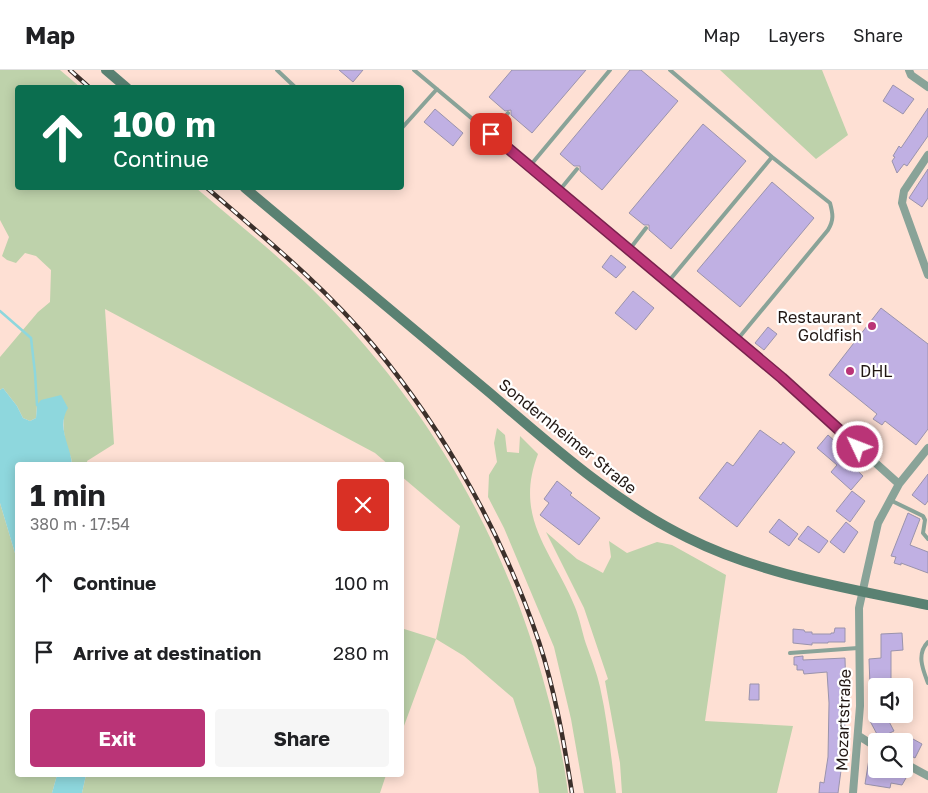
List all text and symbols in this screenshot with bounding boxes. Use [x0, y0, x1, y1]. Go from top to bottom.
text: Map [25, 20, 75, 49]
text: Map [703, 24, 740, 46]
text: Layers [768, 24, 825, 46]
text: Share [853, 24, 903, 46]
text: 100 m [113, 103, 216, 145]
icon: ahead [30, 105, 95, 170]
pin [470, 113, 512, 155]
icon: arrive [477, 120, 505, 148]
text: Continue [113, 145, 209, 172]
place label: Restaurant Goldfish [777, 307, 862, 345]
marker: Restaurant Goldfish [866, 320, 878, 332]
place label: DHL [860, 361, 892, 381]
marker: DHL [844, 365, 856, 377]
street label: Sondernheimer Straße [495, 374, 641, 498]
position arrow [831, 420, 883, 472]
text: 1 min [30, 477, 106, 513]
button: close [337, 479, 389, 531]
text: 380 m · 17:54 [30, 514, 130, 534]
icon: ahead [30, 568, 58, 596]
text: Continue [73, 571, 156, 594]
text: 100 m [335, 571, 389, 594]
icon: arrive [30, 638, 58, 666]
text: Arrive at destination [73, 641, 261, 664]
text: 280 m [333, 641, 389, 664]
street label: Mozartstraße [831, 669, 855, 771]
map controls [868, 678, 913, 778]
button: sound [868, 678, 913, 723]
button: Exit [30, 709, 205, 767]
button: Share [215, 709, 389, 767]
button: search [868, 733, 913, 778]

